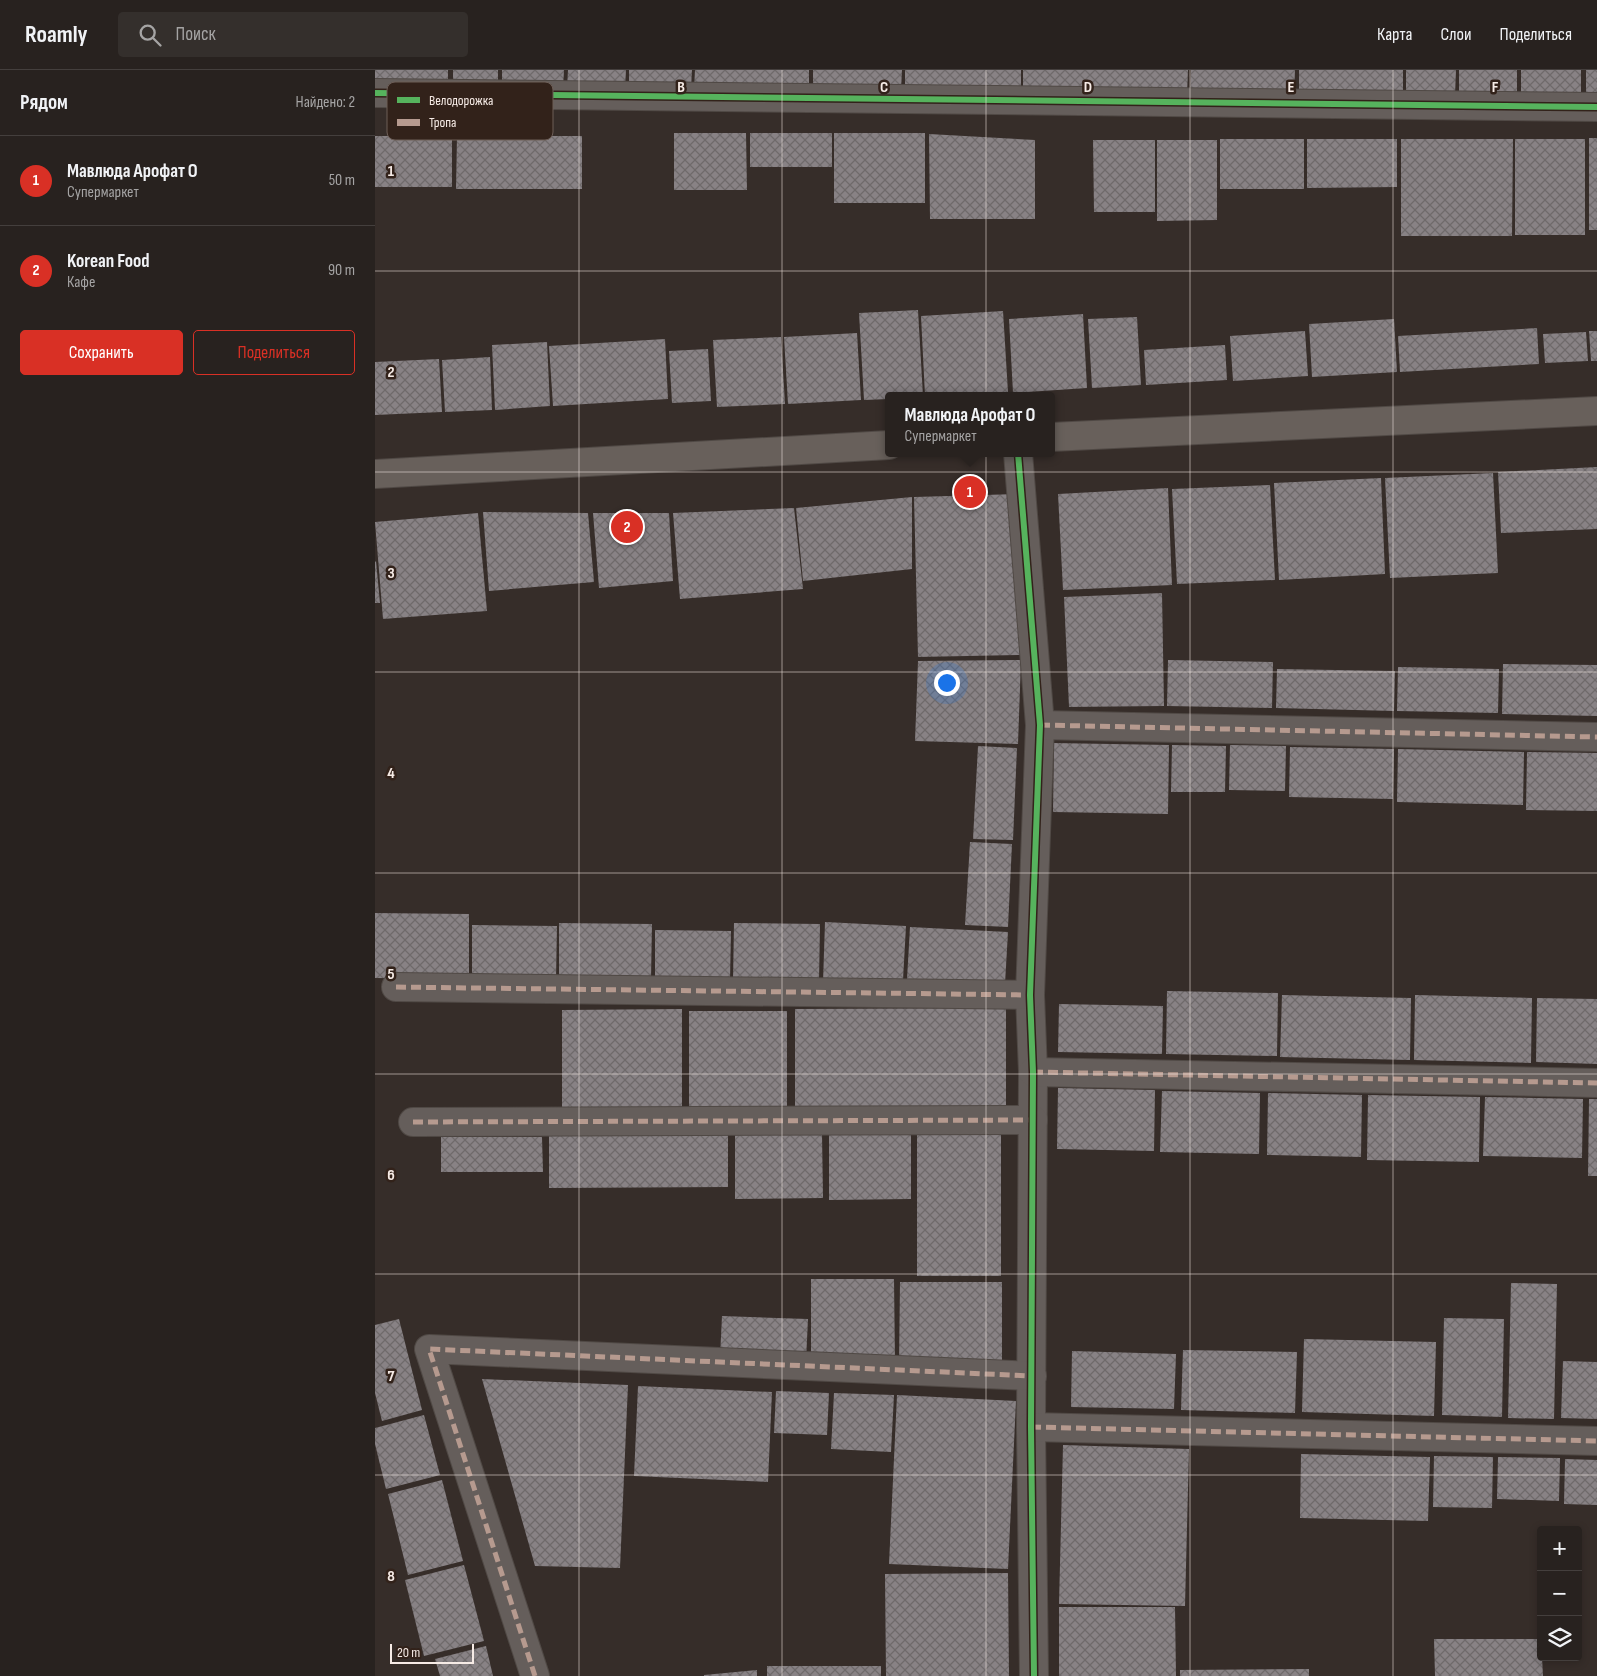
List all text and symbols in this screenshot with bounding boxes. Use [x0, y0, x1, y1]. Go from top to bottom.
search box [118, 12, 468, 57]
text: Roamly [25, 20, 88, 49]
icon: search [136, 21, 164, 49]
text: Поиск [176, 23, 216, 46]
text: Карта [1377, 24, 1413, 45]
text: Слои [1441, 24, 1472, 45]
text: Поделиться [1500, 24, 1572, 45]
text: B [677, 78, 685, 97]
text: C [880, 78, 888, 97]
text: D [1084, 78, 1092, 97]
text: E [1288, 78, 1295, 97]
text: F [1492, 78, 1499, 97]
legend [387, 82, 553, 140]
text: Рядом [20, 90, 68, 115]
text: Велодорожка [429, 92, 493, 109]
text: Найдено: 2 [296, 93, 355, 112]
text: Тропа [429, 114, 456, 131]
text: Мавлюда Арофат О [67, 160, 198, 183]
text: 1 [388, 162, 395, 181]
text: 1 [33, 171, 39, 190]
text: 50 m [329, 171, 355, 190]
text: Супермаркет [67, 183, 139, 202]
text: Korean Food [67, 250, 150, 273]
text: 2 [32, 261, 40, 280]
text: 90 m [328, 261, 355, 280]
text: Кафе [67, 273, 95, 292]
button: Сохранить [20, 330, 183, 375]
button: Поделиться [193, 330, 355, 375]
text: 2 [387, 363, 395, 382]
popup [885, 392, 1055, 457]
text: Мавлюда Арофат О [905, 404, 1035, 427]
text: Супермаркет [905, 427, 977, 446]
pin: 1 [954, 473, 986, 511]
pin: 2 [611, 508, 643, 546]
text: 3 [387, 564, 395, 583]
your location [934, 670, 960, 696]
text: 4 [387, 764, 395, 783]
text: 5 [387, 965, 395, 984]
text: 6 [387, 1166, 395, 1185]
text: 7 [388, 1367, 395, 1386]
map controls [1537, 1526, 1582, 1661]
button: + [1537, 1526, 1582, 1571]
text: 8 [387, 1567, 395, 1586]
button: − [1537, 1571, 1582, 1616]
button: layers [1537, 1616, 1582, 1661]
scale bar [390, 1641, 474, 1664]
text: 20 m [397, 1644, 420, 1661]

